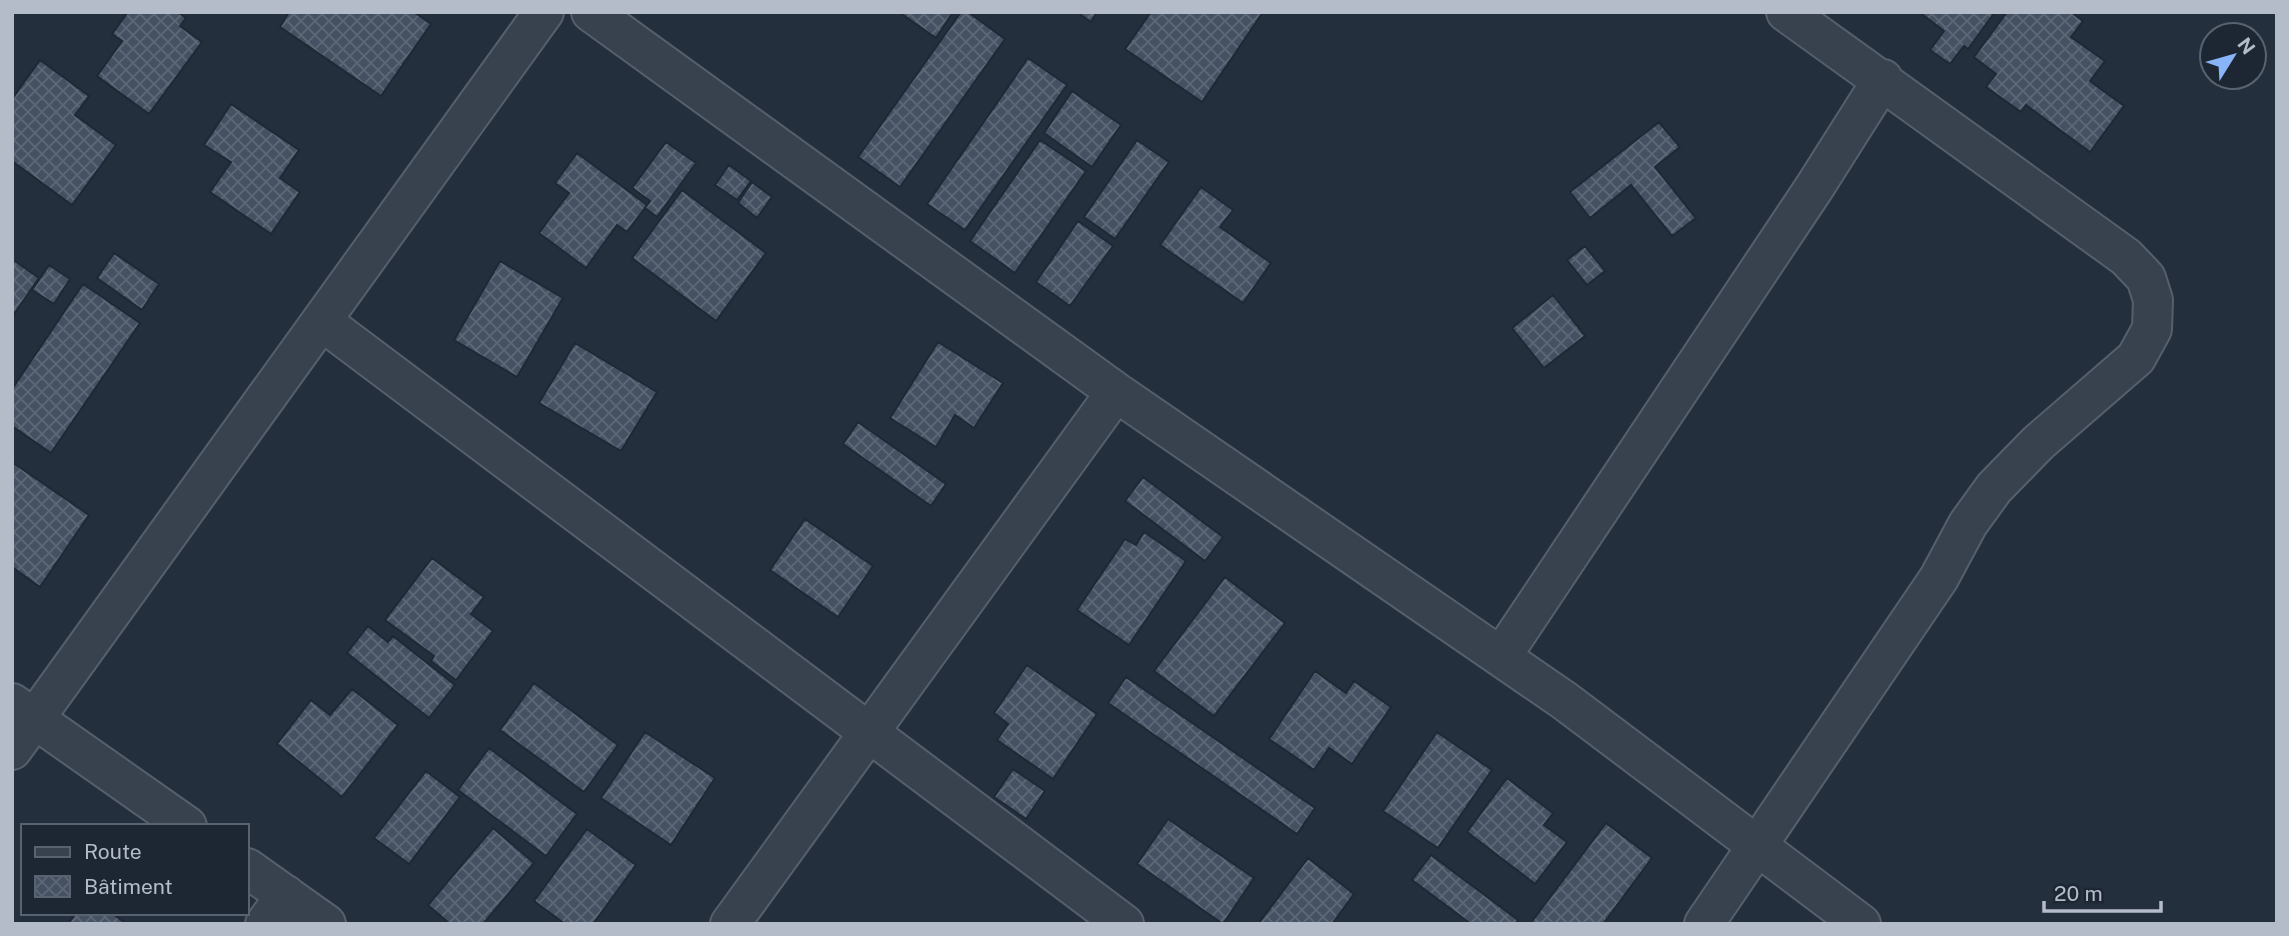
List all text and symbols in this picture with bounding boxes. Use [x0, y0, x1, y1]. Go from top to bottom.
north arrow [2198, 21, 2268, 91]
text: N [2233, 33, 2260, 58]
legend [21, 824, 248, 915]
text: Route [84, 839, 142, 864]
scale bar [2044, 870, 2161, 914]
text: Bâtiment [84, 874, 173, 899]
text: 20 m [2054, 881, 2103, 906]

